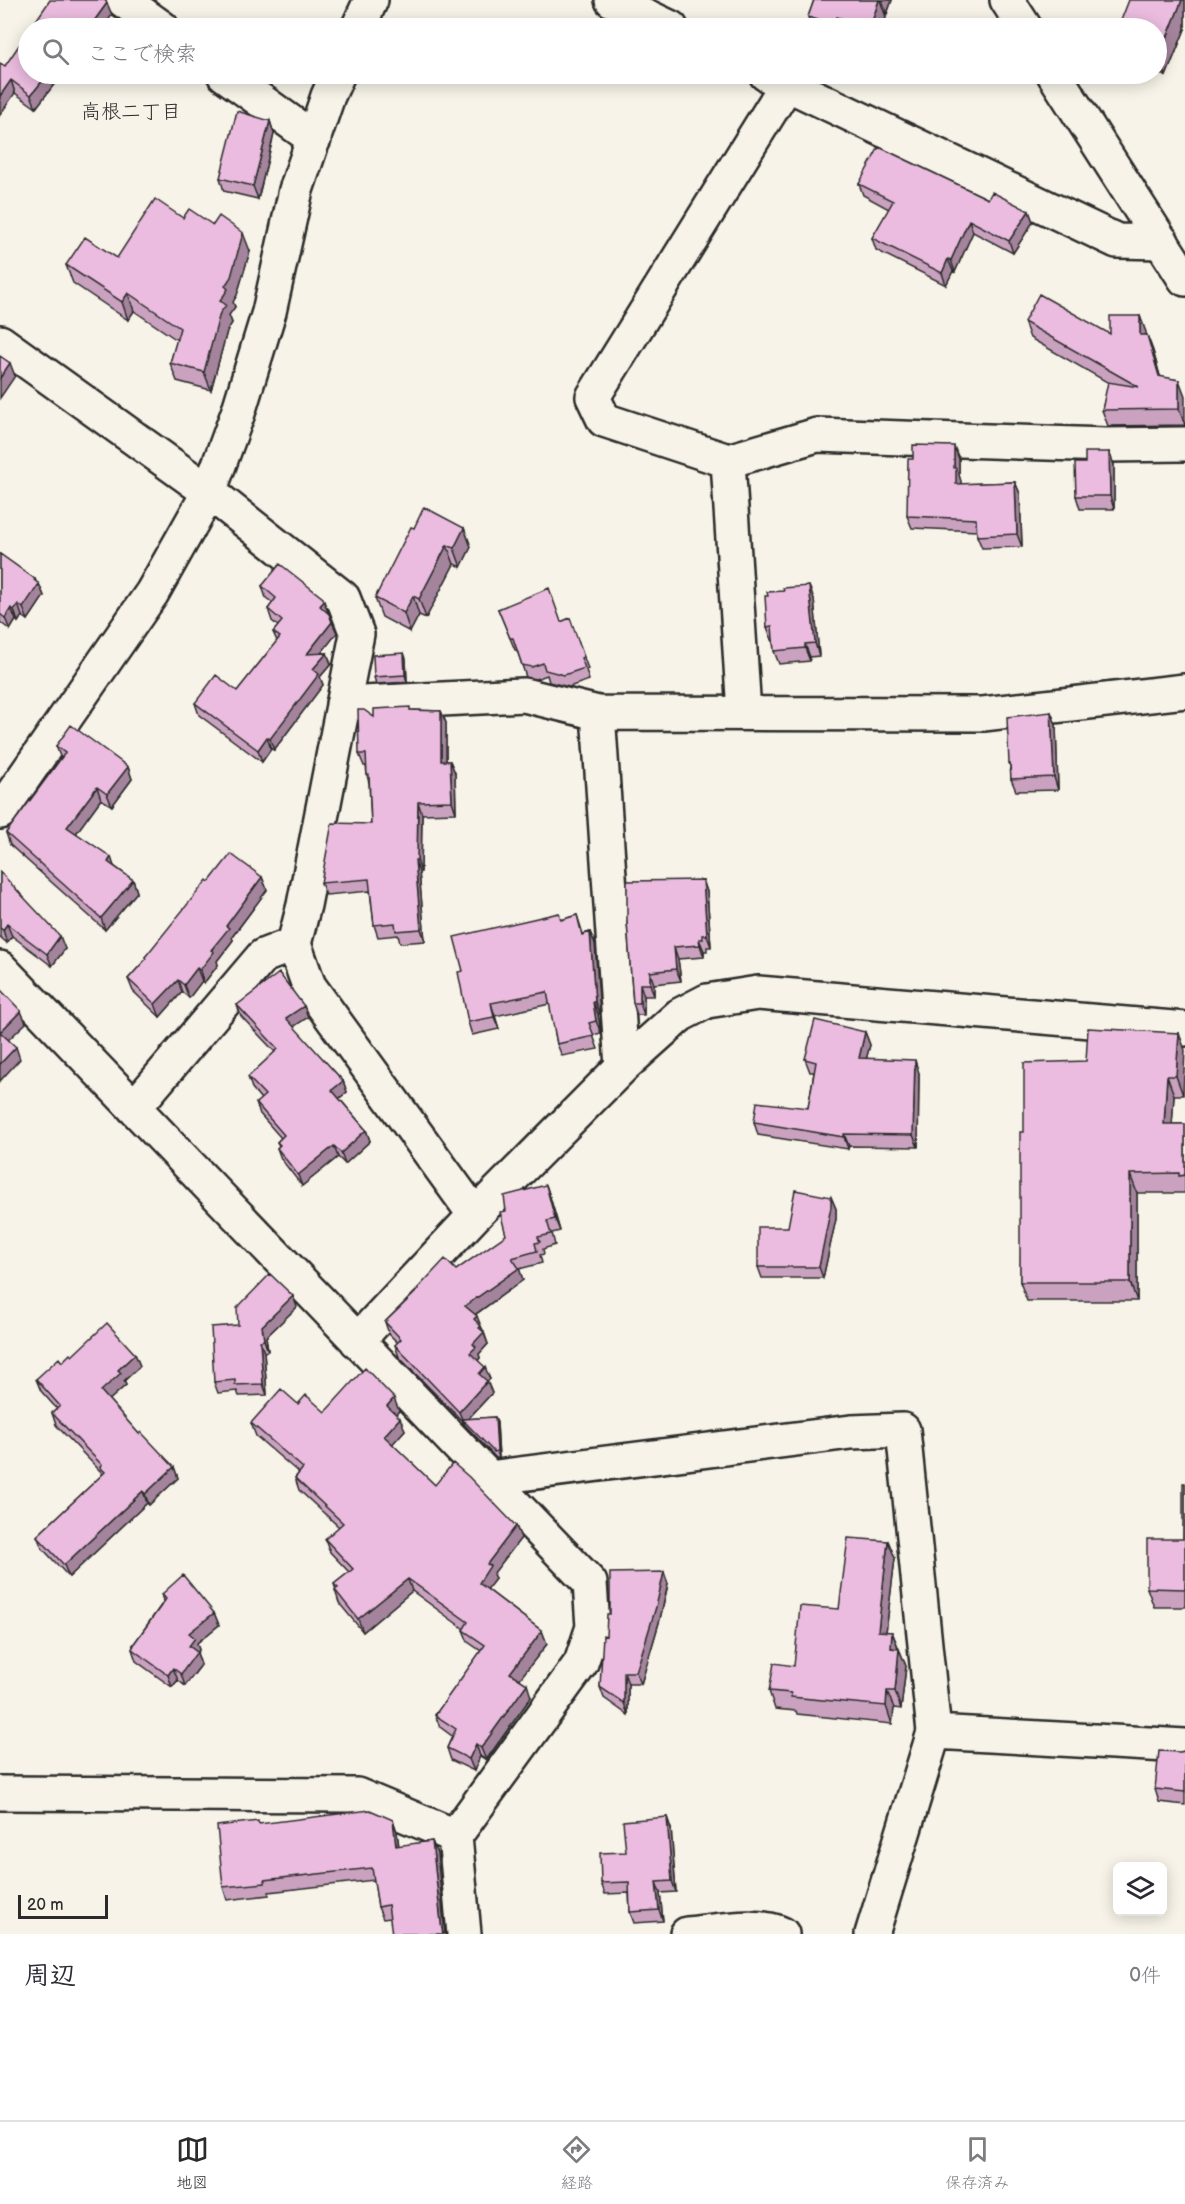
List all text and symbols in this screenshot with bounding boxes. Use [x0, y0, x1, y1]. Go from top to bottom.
search box [18, 18, 1167, 84]
icon: search [39, 35, 72, 68]
text: ここで検索 [87, 41, 197, 68]
district label: 高根二丁目 [81, 100, 181, 124]
map controls [1113, 1862, 1167, 1916]
button: layers [1113, 1862, 1167, 1916]
scale bar [18, 1892, 108, 1920]
text: 20 m [27, 1896, 63, 1915]
text: 周辺 [24, 1961, 76, 1992]
text: 0件 [1129, 1964, 1161, 1988]
tab: 地図 [176, 2133, 209, 2193]
tab: 経路 [560, 2133, 593, 2193]
tab: 保存済み [945, 2133, 1009, 2193]

